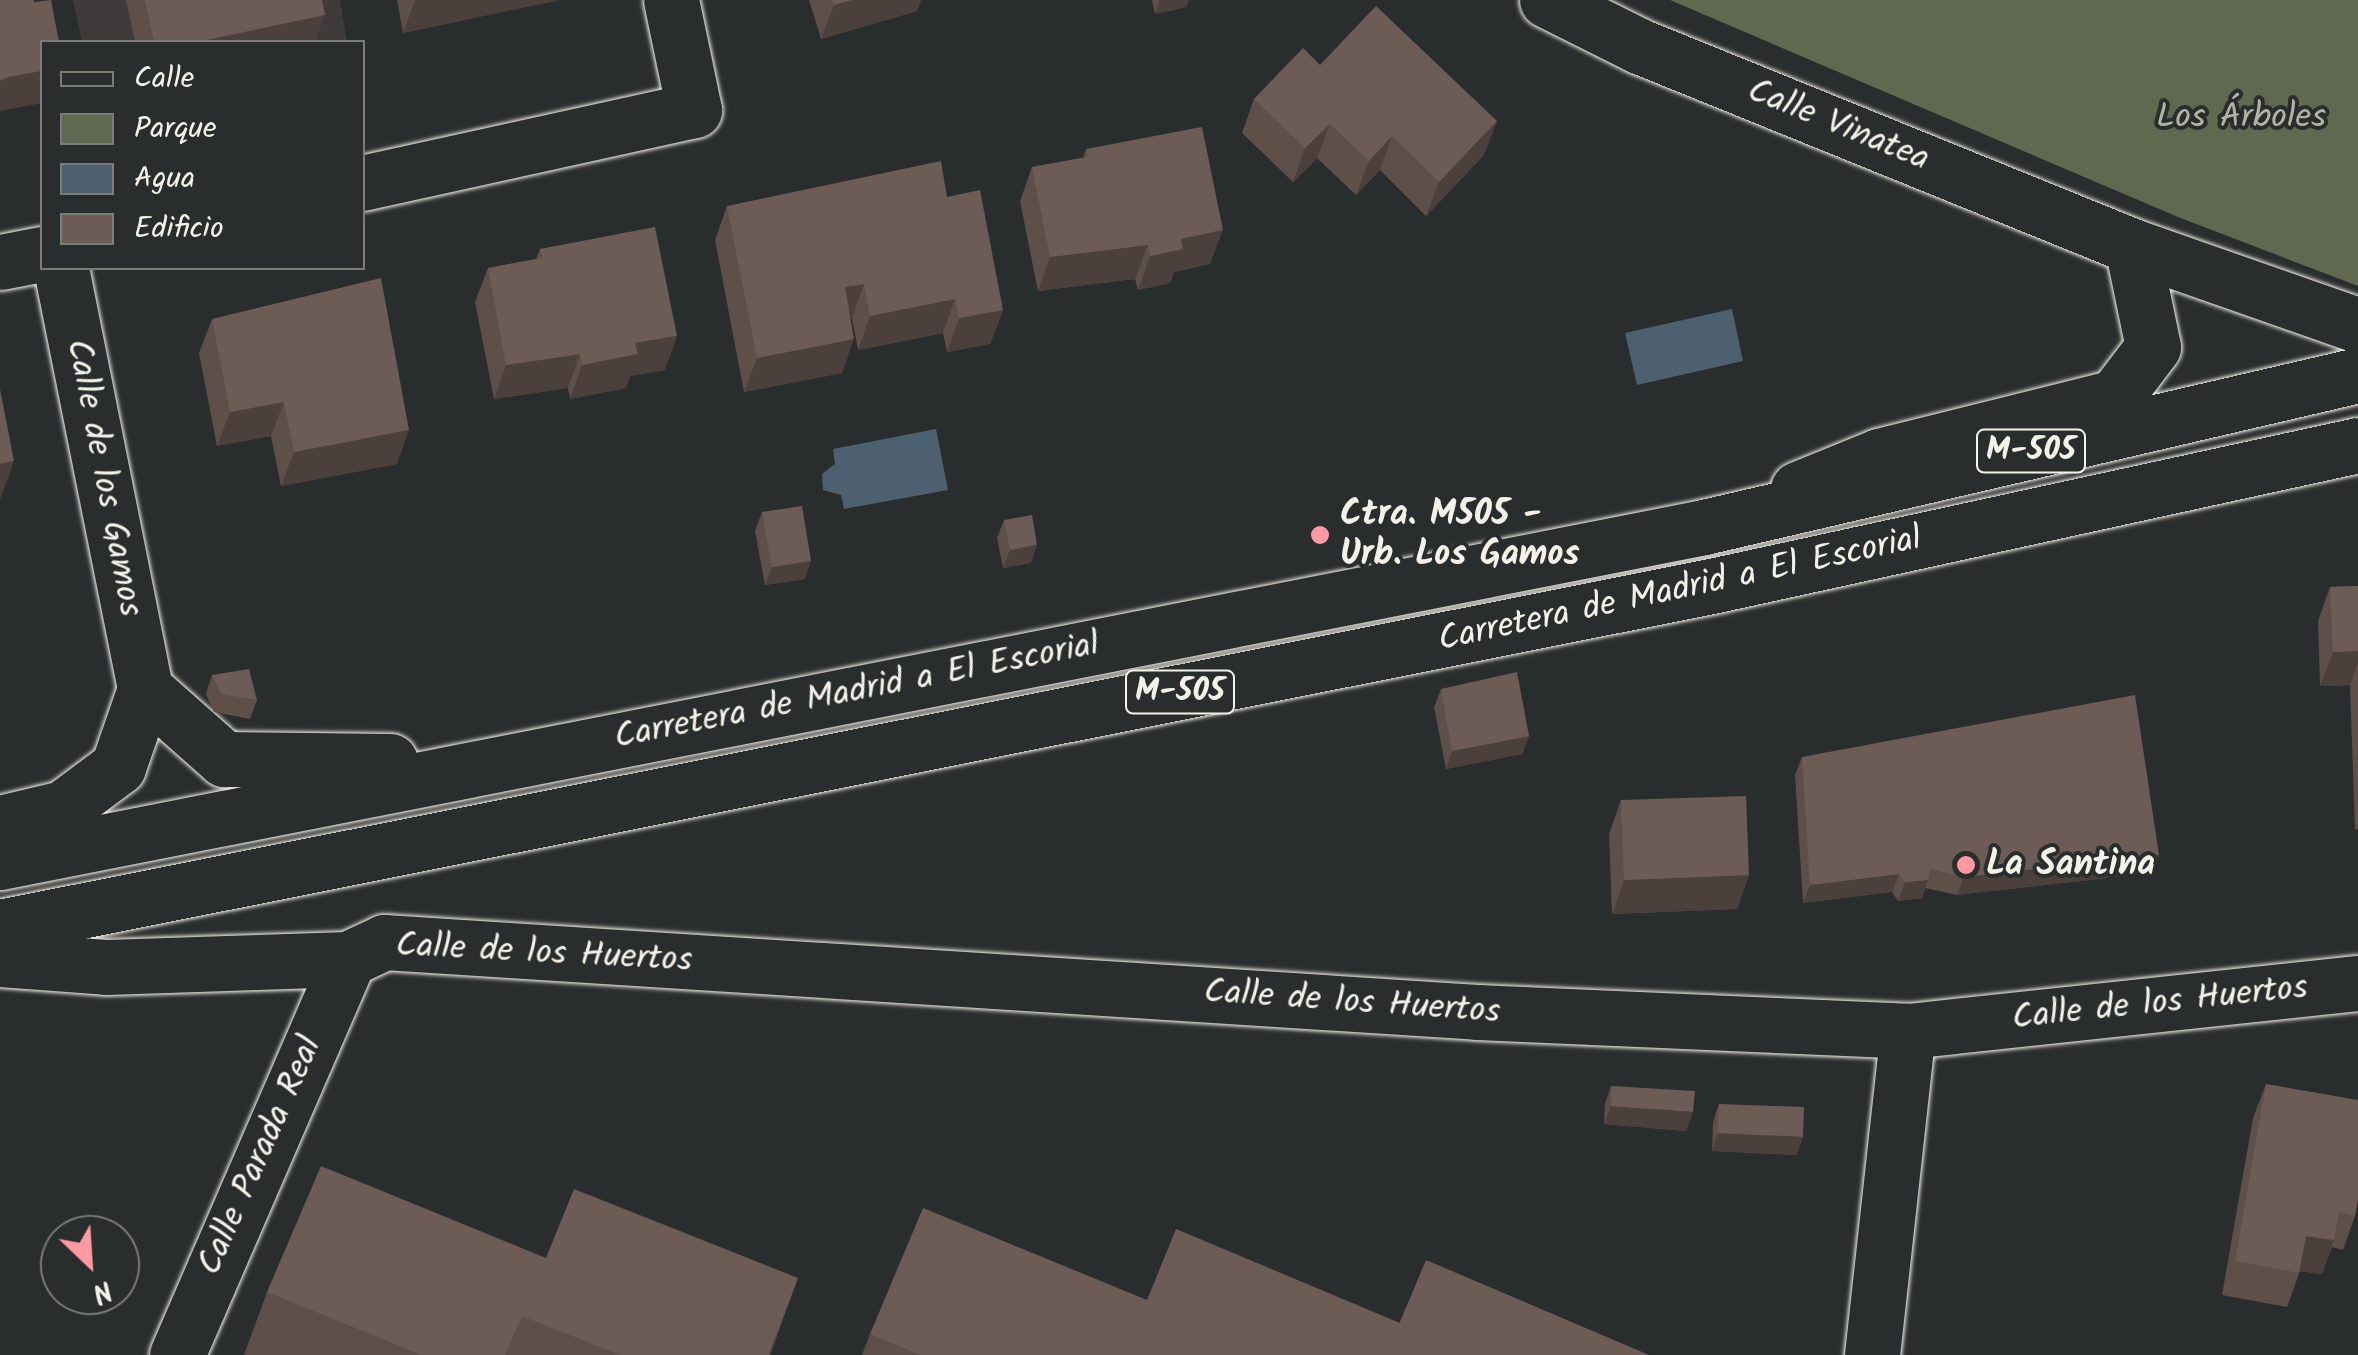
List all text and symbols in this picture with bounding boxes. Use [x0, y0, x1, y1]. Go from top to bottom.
legend [40, 40, 365, 270]
text: Calle [134, 55, 194, 103]
street label: Calle Vinatea [1741, 71, 1935, 181]
park label: Los Árboles [2156, 97, 2326, 139]
text: Parque [134, 105, 216, 153]
text: Agua [134, 155, 195, 203]
text: Edificio [134, 205, 224, 253]
street label: Calle de los Gamos [56, 336, 150, 620]
road number: M-505 [1976, 424, 2086, 478]
place label: Ctra. M505 - Urb. Los Gamos [1340, 494, 1580, 576]
street label: Carretera de Madrid a El Escorial [1434, 518, 1926, 662]
marker: Ctra. M505 - Urb. Los Gamos [1309, 524, 1331, 546]
street label: Carretera de Madrid a El Escorial [611, 624, 1103, 760]
road number: M-505 [1125, 665, 1235, 719]
place label: La Santina [1986, 844, 2155, 886]
marker: La Santina [1955, 854, 1977, 876]
street label: Calle de los Huertos [395, 925, 693, 983]
street label: Calle de los Huertos [2010, 968, 2310, 1040]
street label: Calle de los Huertos [1202, 972, 1502, 1034]
street label: Calle Parada Real [190, 1030, 332, 1282]
north arrow [40, 1215, 140, 1315]
text: N [85, 1267, 120, 1315]

